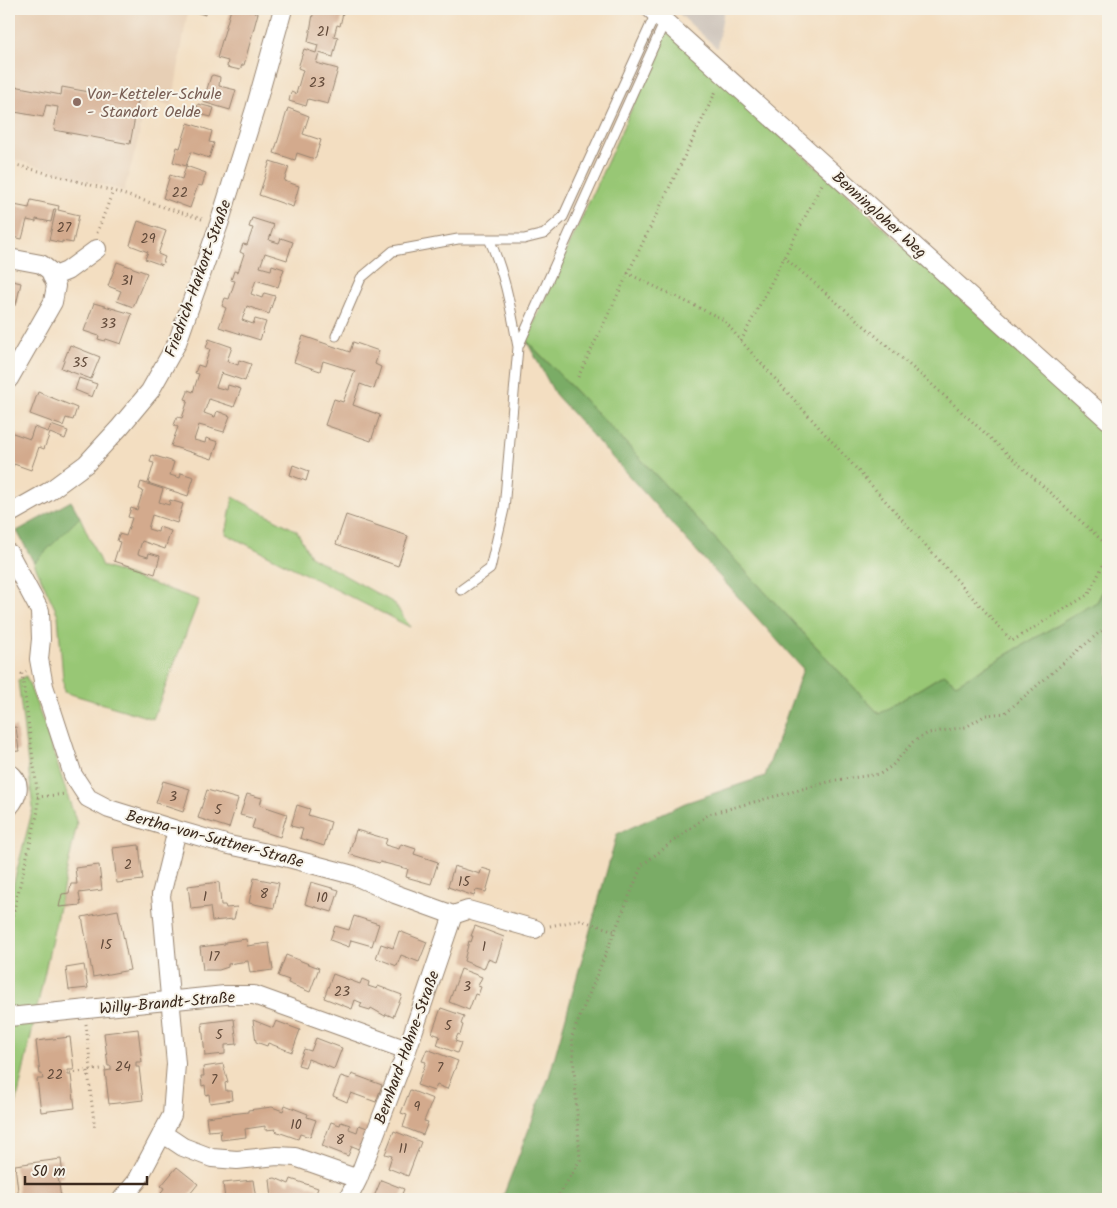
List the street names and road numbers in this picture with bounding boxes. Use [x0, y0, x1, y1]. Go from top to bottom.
street label: Benningloher Weg [826, 166, 932, 265]
street label: Friedrich-Harkort-Straße [158, 196, 239, 361]
street label: Bertha-von-Suttner-Straße [123, 804, 306, 875]
street label: Bernhard-Hahne-Straße [368, 967, 447, 1128]
street label: Willy-Brandt-Straße [98, 985, 236, 1022]

